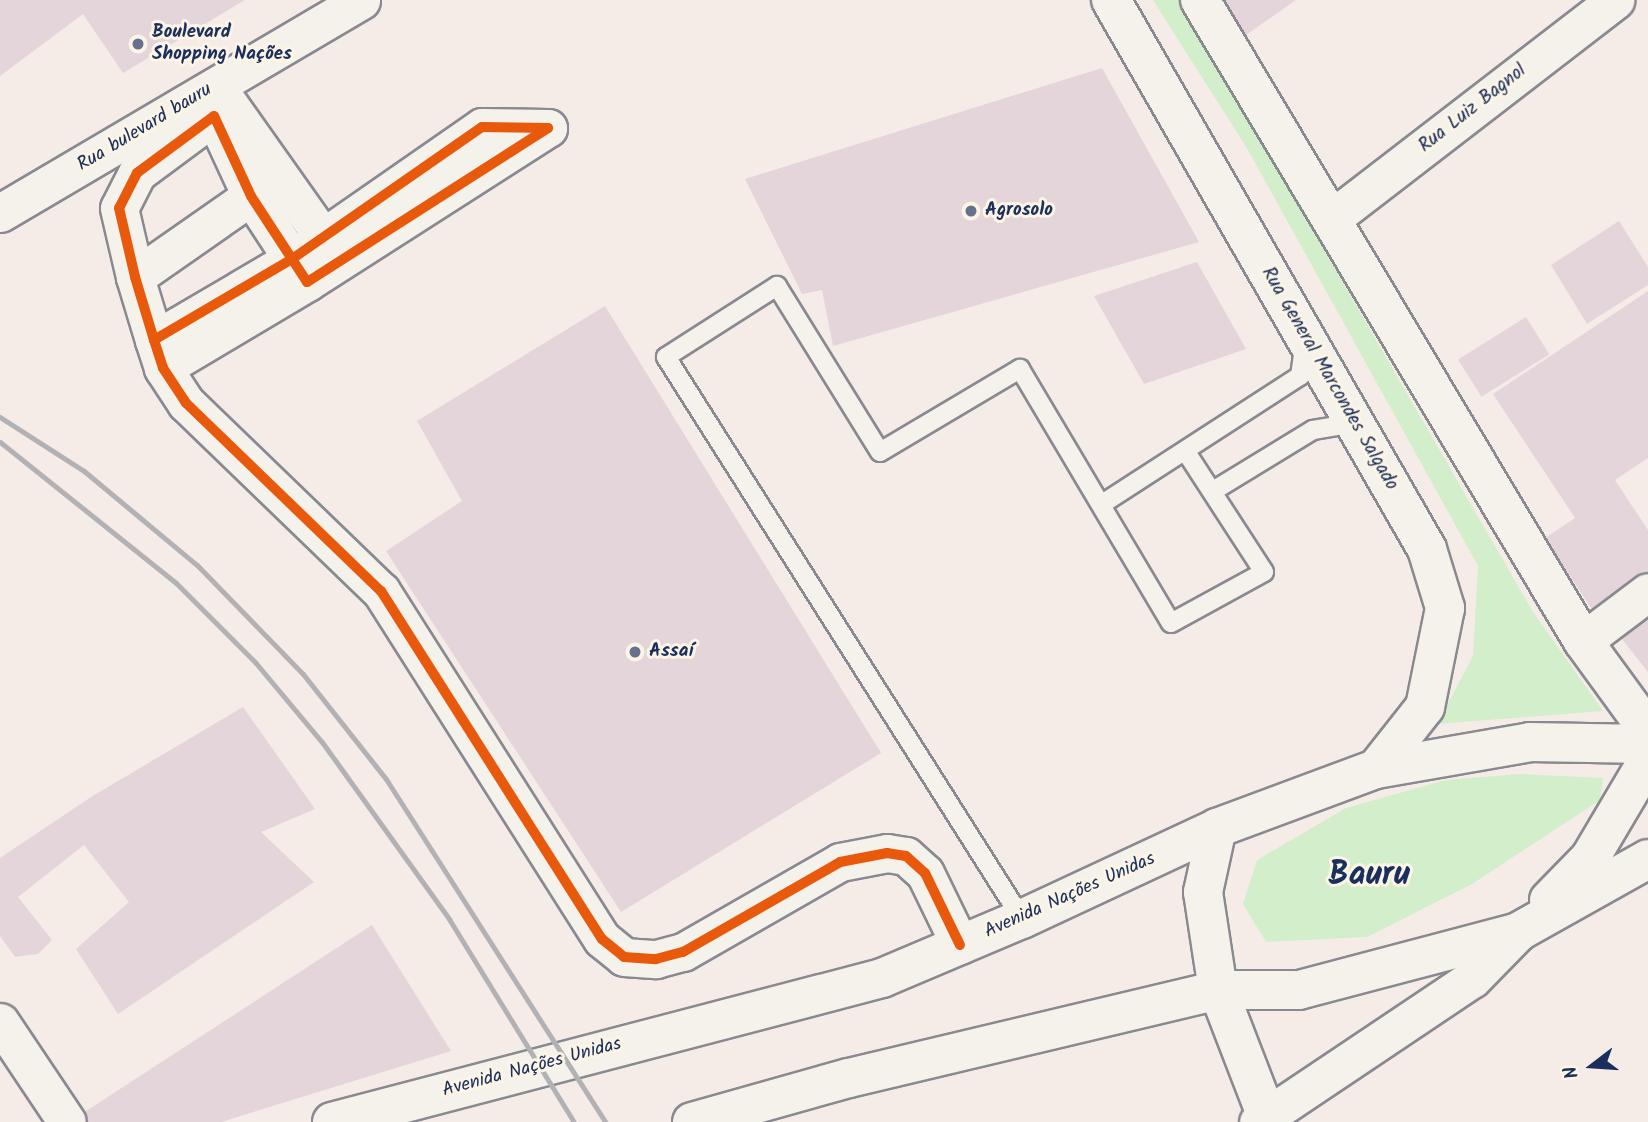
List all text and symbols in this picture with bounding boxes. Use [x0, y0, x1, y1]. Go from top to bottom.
place label: Boulevard Shopping Nações [152, 22, 292, 66]
marker: Boulevard Shopping Nações [130, 36, 146, 52]
street label: Rua Luiz Bagnol [1415, 60, 1531, 158]
street label: Rua bulevard bauru [74, 79, 216, 177]
place label: Agrosolo [985, 200, 1053, 222]
marker: Agrosolo [963, 203, 979, 219]
street label: Rua General Marcondes Salgado [1256, 263, 1402, 495]
place label: Assaí [649, 641, 693, 663]
marker: Assaí [627, 644, 643, 660]
street label: Avenida Nações Unidas [981, 848, 1159, 944]
district label: Bauru [1328, 856, 1410, 896]
north arrow [1557, 1031, 1627, 1101]
street label: Avenida Nações Unidas [440, 1033, 624, 1103]
text: N [1556, 1062, 1588, 1082]

